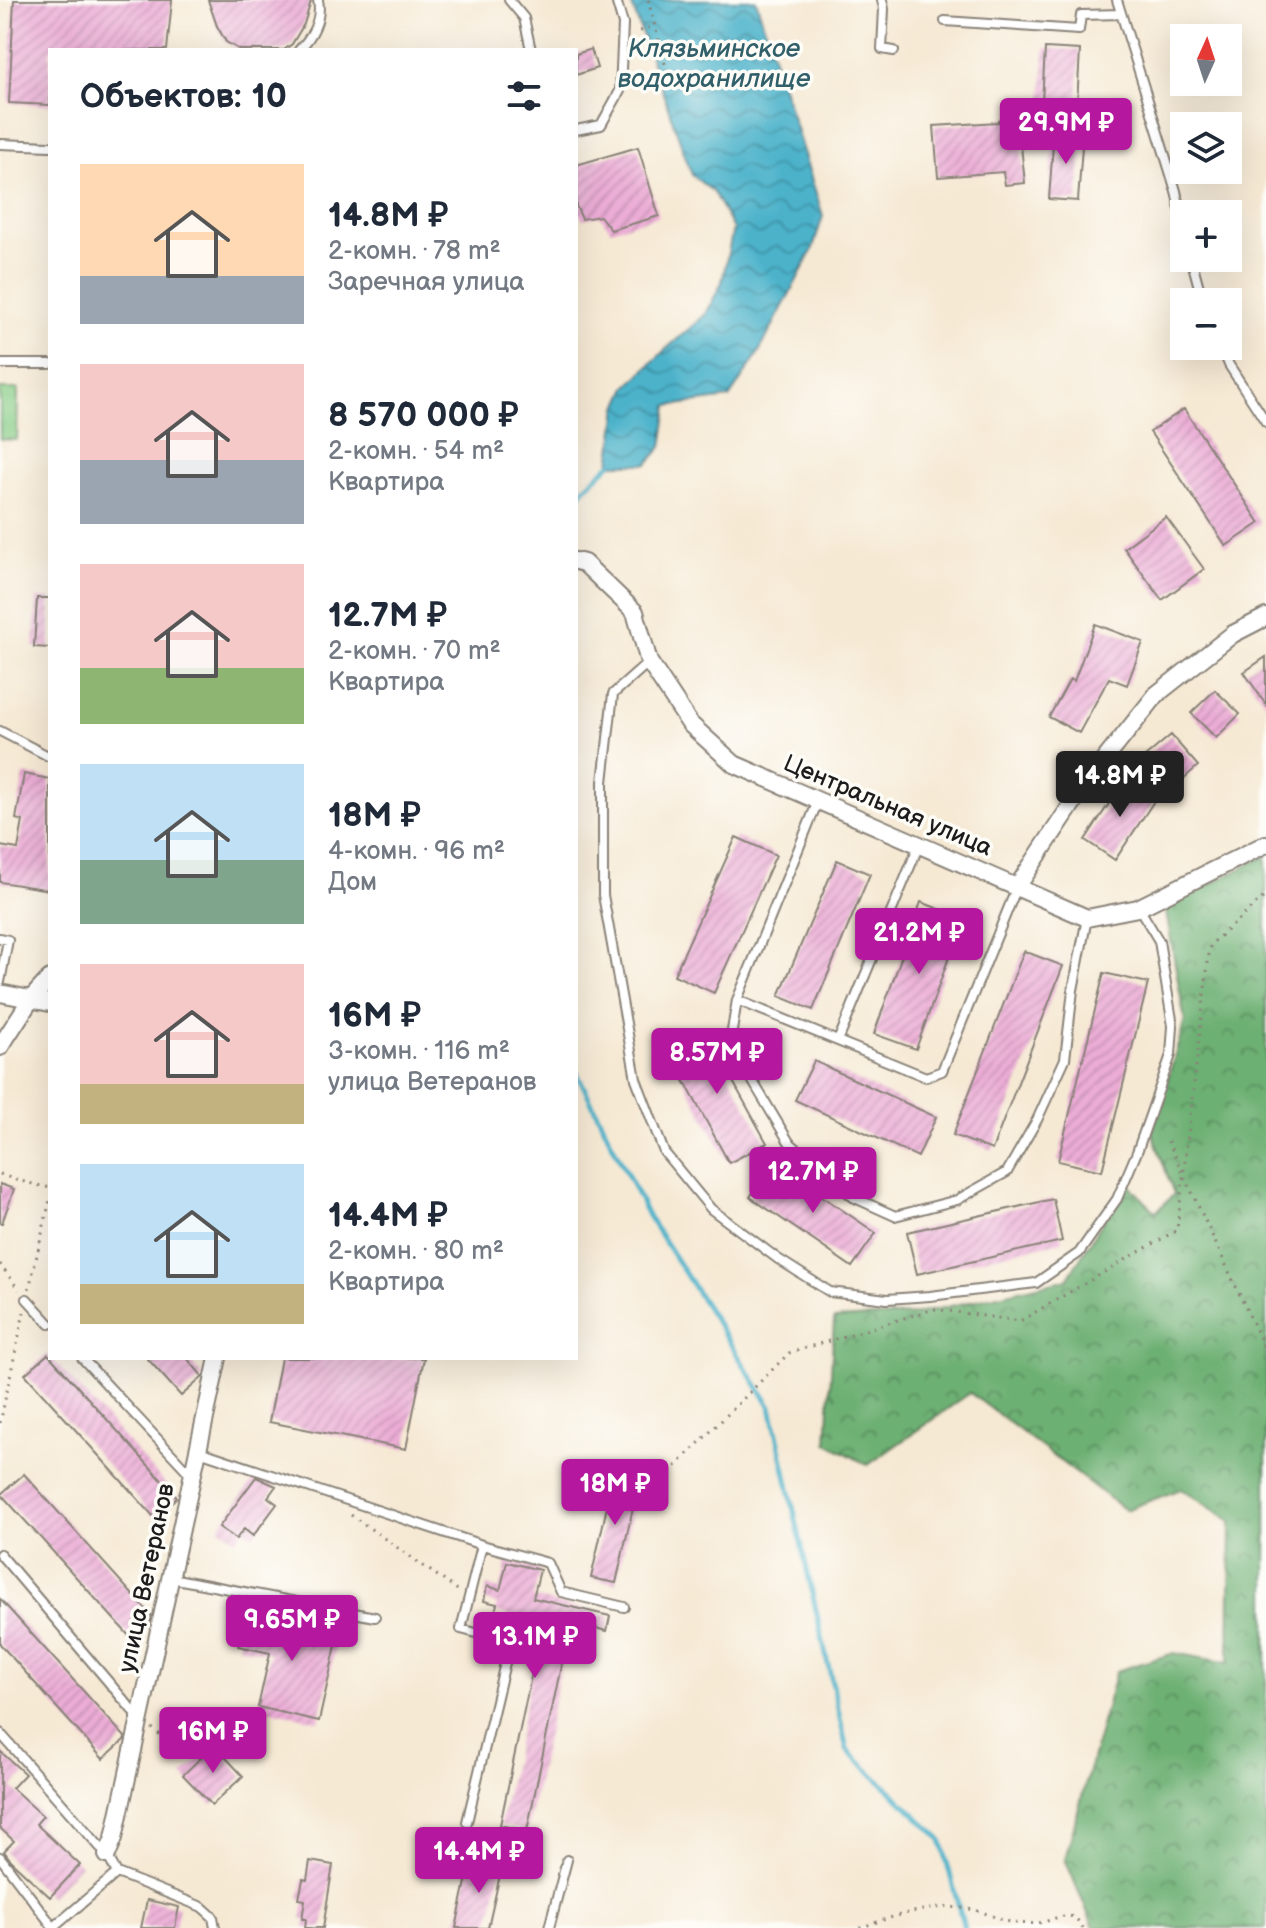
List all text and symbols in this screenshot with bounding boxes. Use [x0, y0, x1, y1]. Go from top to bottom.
north arrow [1170, 24, 1242, 96]
map controls [1170, 24, 1242, 360]
water label: Клязьминское водохранилище [618, 34, 811, 95]
icon: filters [502, 74, 546, 118]
text: Объектов: 10 [80, 76, 287, 117]
pin: 29.9M ₽ [992, 98, 1140, 166]
text: 29.9M ₽ [1018, 108, 1114, 139]
button: layers [1170, 112, 1242, 184]
text: 14.8M ₽ [328, 195, 449, 236]
icon: home [144, 196, 240, 292]
button: + [1170, 200, 1242, 272]
text: 2-комн. · 78 m² [328, 236, 501, 267]
text: Заречная улица [328, 267, 525, 298]
button: − [1170, 288, 1242, 360]
text: 8 570 000 ₽ [328, 395, 519, 436]
icon: home [144, 396, 240, 492]
text: 2-комн. · 54 m² [328, 436, 504, 467]
text: Квартира [328, 467, 445, 498]
text: 12.7M ₽ [328, 595, 447, 636]
icon: home [144, 596, 240, 692]
text: 2-комн. · 70 m² [328, 636, 501, 667]
text: Квартира [328, 667, 445, 698]
street label: Центральная улица [779, 748, 996, 863]
pin: 14.8M ₽ [1046, 751, 1194, 819]
text: 14.8M ₽ [1074, 761, 1166, 792]
text: 18M ₽ [328, 795, 421, 836]
icon: home [144, 796, 240, 892]
text: 4-комн. · 96 m² [328, 836, 505, 867]
text: Дом [328, 867, 377, 898]
pin: 21.2M ₽ [845, 908, 993, 976]
text: 21.2M ₽ [873, 918, 965, 949]
text: 16M ₽ [328, 995, 421, 1036]
icon: home [144, 996, 240, 1092]
pin: 8.57M ₽ [643, 1028, 791, 1096]
text: 3-комн. · 116 m² [328, 1036, 510, 1067]
text: 8.57M ₽ [669, 1038, 765, 1069]
text: улица Ветеранов [328, 1067, 536, 1098]
pin: 12.7M ₽ [739, 1147, 887, 1215]
text: 12.7M ₽ [767, 1157, 859, 1188]
text: 14.4M ₽ [328, 1195, 448, 1236]
icon: home [144, 1196, 240, 1292]
text: 2-комн. · 80 m² [328, 1236, 504, 1267]
text: Квартира [328, 1267, 445, 1298]
pin: 18M ₽ [559, 1459, 671, 1527]
text: 18M ₽ [579, 1469, 651, 1500]
street label: улица Ветеранов [112, 1481, 181, 1675]
pin: 9.65M ₽ [218, 1595, 366, 1663]
text: 9.65M ₽ [244, 1605, 340, 1636]
pin: 13.1M ₽ [461, 1612, 609, 1680]
text: 13.1M ₽ [491, 1622, 579, 1653]
pin: 16M ₽ [157, 1707, 269, 1775]
text: 16M ₽ [177, 1717, 249, 1748]
pin: 14.4M ₽ [405, 1827, 553, 1895]
text: 14.4M ₽ [433, 1837, 525, 1868]

